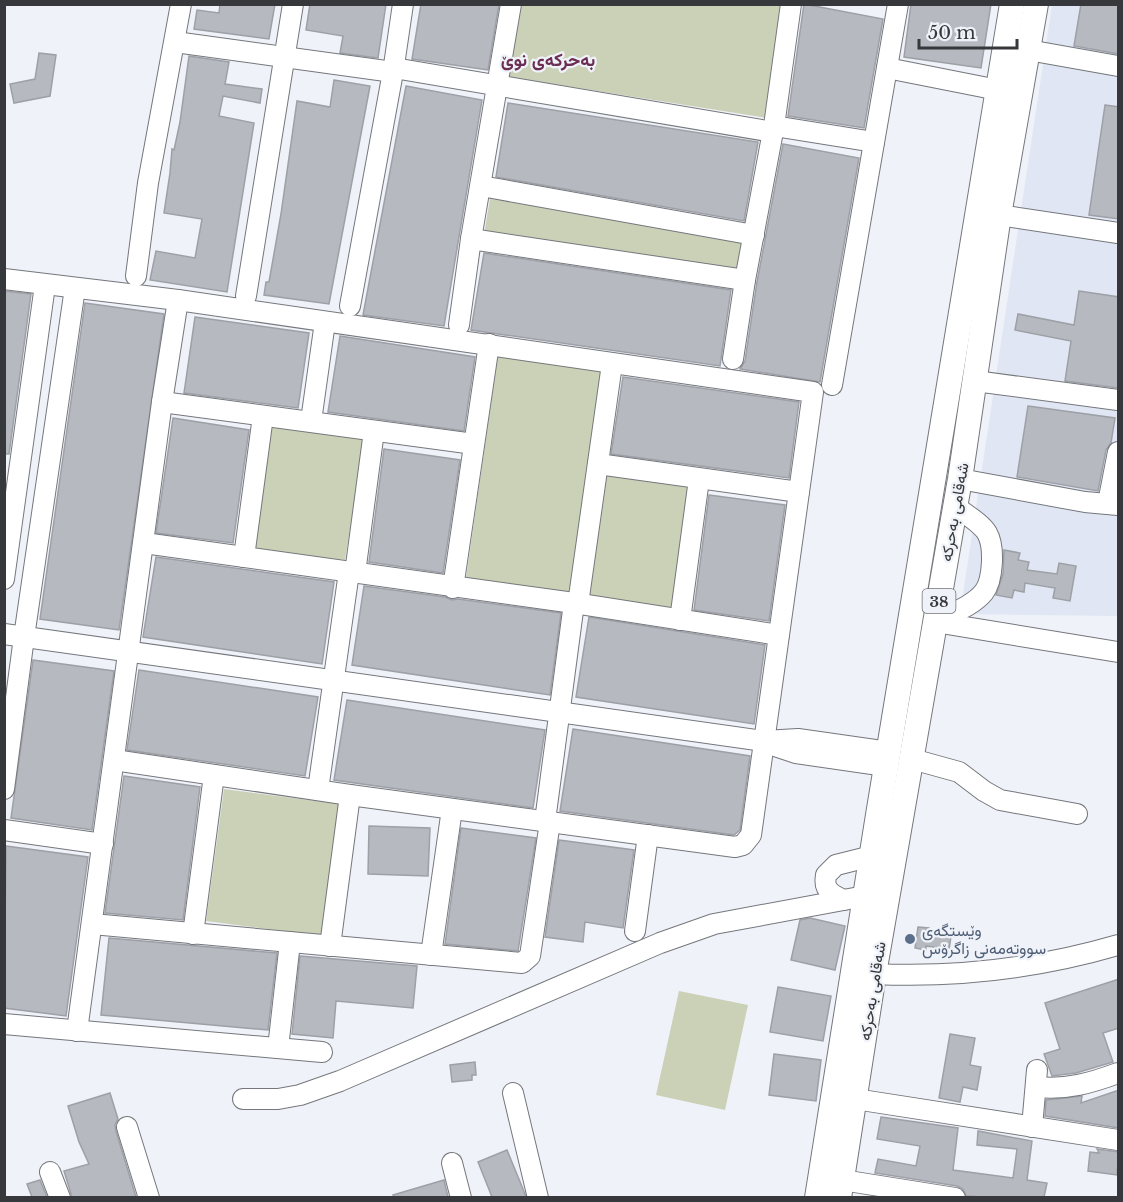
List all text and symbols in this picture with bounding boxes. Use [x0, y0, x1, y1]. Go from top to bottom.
scale bar [919, 12, 1016, 50]
text: 50 m [928, 22, 976, 44]
district label: بەحرکەی نوێ [501, 49, 595, 71]
street label: شەقامی بەحرکە [935, 461, 974, 563]
road number: 38 [922, 589, 956, 613]
place label: وێستگەی سووتەمەنی زاگرۆس [922, 920, 1046, 959]
marker: وێستگەی سووتەمەنی زاگرۆس [903, 932, 917, 946]
street label: شەقامی بەحرکە [854, 940, 891, 1042]

